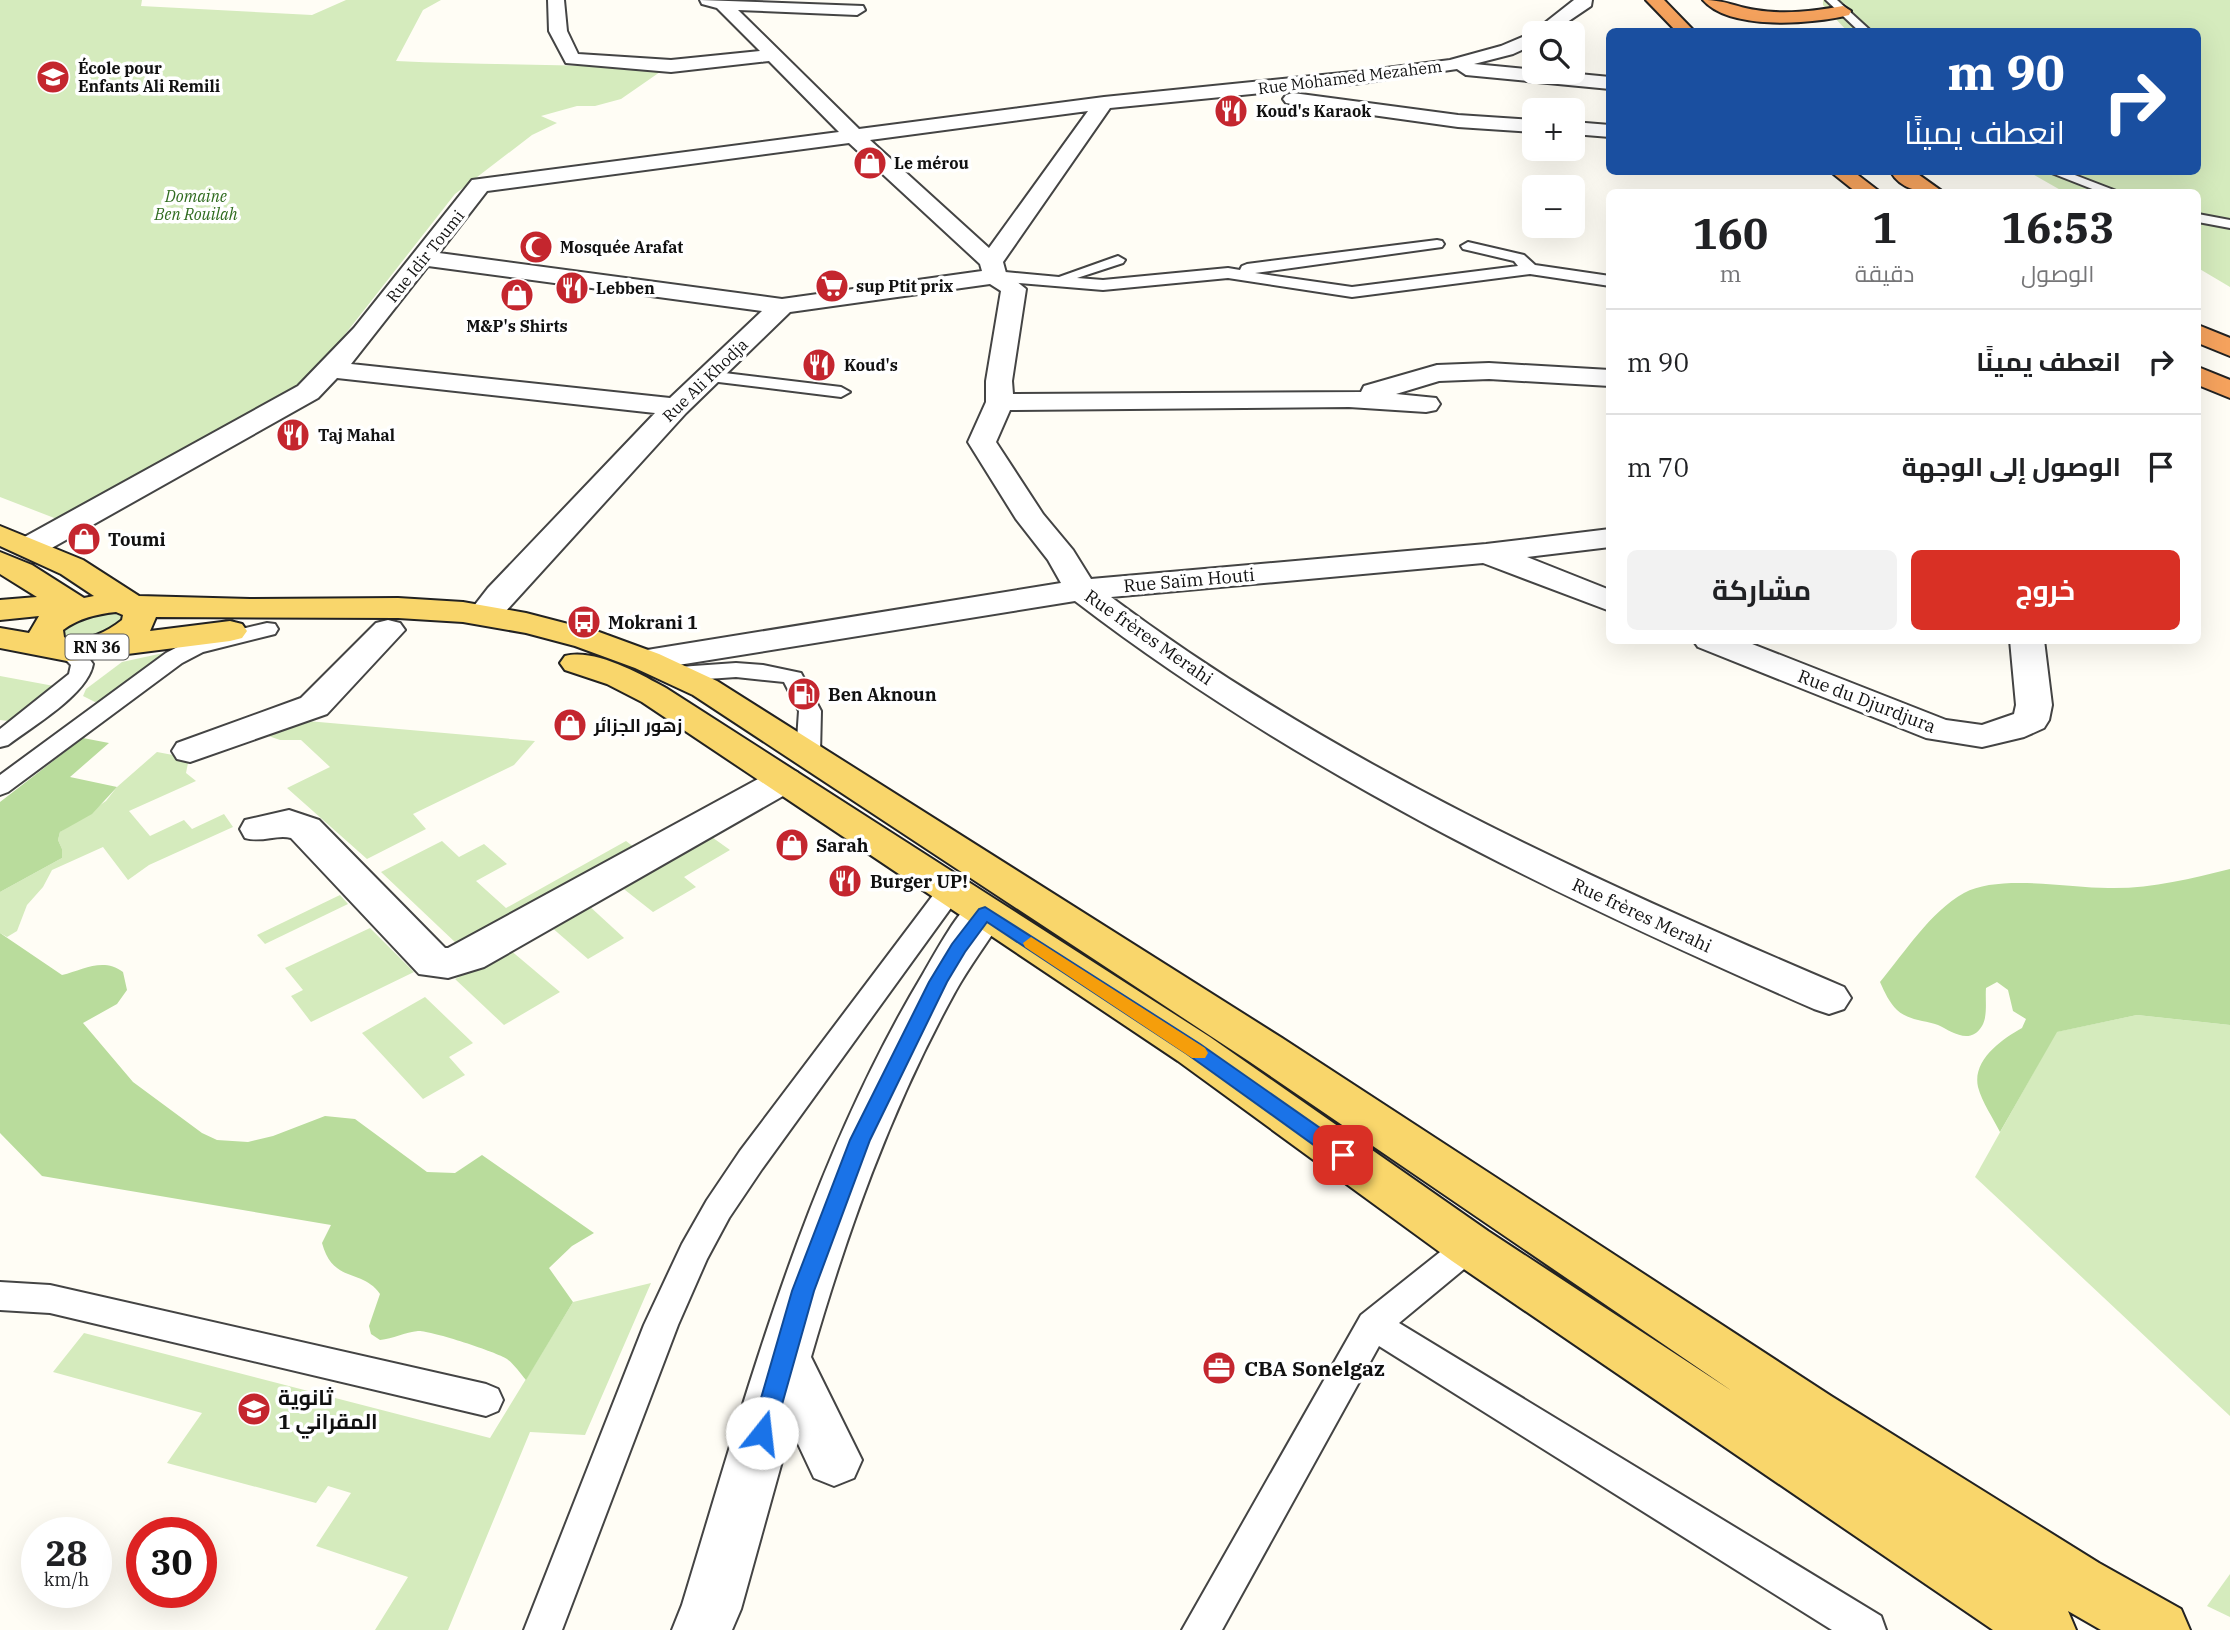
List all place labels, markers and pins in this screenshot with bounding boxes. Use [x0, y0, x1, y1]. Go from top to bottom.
place label: École pour Enfants Ali Remili [78, 57, 220, 96]
school or university icon: École pour Enfants Ali Remili [34, 58, 72, 96]
restaurant icon: Koud's Karaok [1212, 92, 1250, 130]
place label: Koud's Karaok [1256, 101, 1371, 121]
shop icon: Le mérou [851, 144, 889, 182]
place label: Le mérou [894, 153, 969, 173]
mosque icon: Mosquée Arafat [517, 228, 555, 266]
place label: Mosquée Arafat [560, 237, 683, 257]
supermarket icon: sup Ptit prix [813, 267, 851, 305]
restaurant icon: Lebben [553, 269, 591, 307]
shop icon: M&P's Shirts [498, 276, 536, 314]
place label: sup Ptit prix [856, 276, 954, 296]
place label: Lebben [596, 278, 655, 298]
place label: M&P's Shirts [466, 316, 568, 336]
restaurant icon: Koud's [800, 346, 838, 384]
place label: Koud's [844, 355, 898, 375]
restaurant icon: Taj Mahal [274, 416, 312, 454]
place label: Taj Mahal [318, 425, 395, 445]
shop icon: Toumi [65, 520, 103, 558]
place label: Toumi [108, 528, 166, 551]
bus stop icon: Mokrani 1 [565, 603, 603, 641]
place label: Mokrani 1 [608, 611, 698, 634]
fuel station icon: Ben Aknoun [785, 675, 823, 713]
place label: Ben Aknoun [828, 683, 937, 706]
shop icon: زهور الجزائر [551, 706, 589, 744]
place label: زهور الجزائر [593, 714, 682, 737]
shop icon: Sarah [773, 826, 811, 864]
place label: Sarah [816, 834, 869, 857]
restaurant icon: Burger UP! [826, 862, 864, 900]
place label: Burger UP! [870, 870, 968, 893]
pin [1313, 1125, 1373, 1185]
office icon: CBA Sonelgaz [1200, 1349, 1238, 1387]
place label: CBA Sonelgaz [1244, 1354, 1385, 1382]
place label: ثانوية المقراني 1 [278, 1383, 378, 1439]
school or university icon: ثانوية المقراني 1 [235, 1390, 273, 1428]

